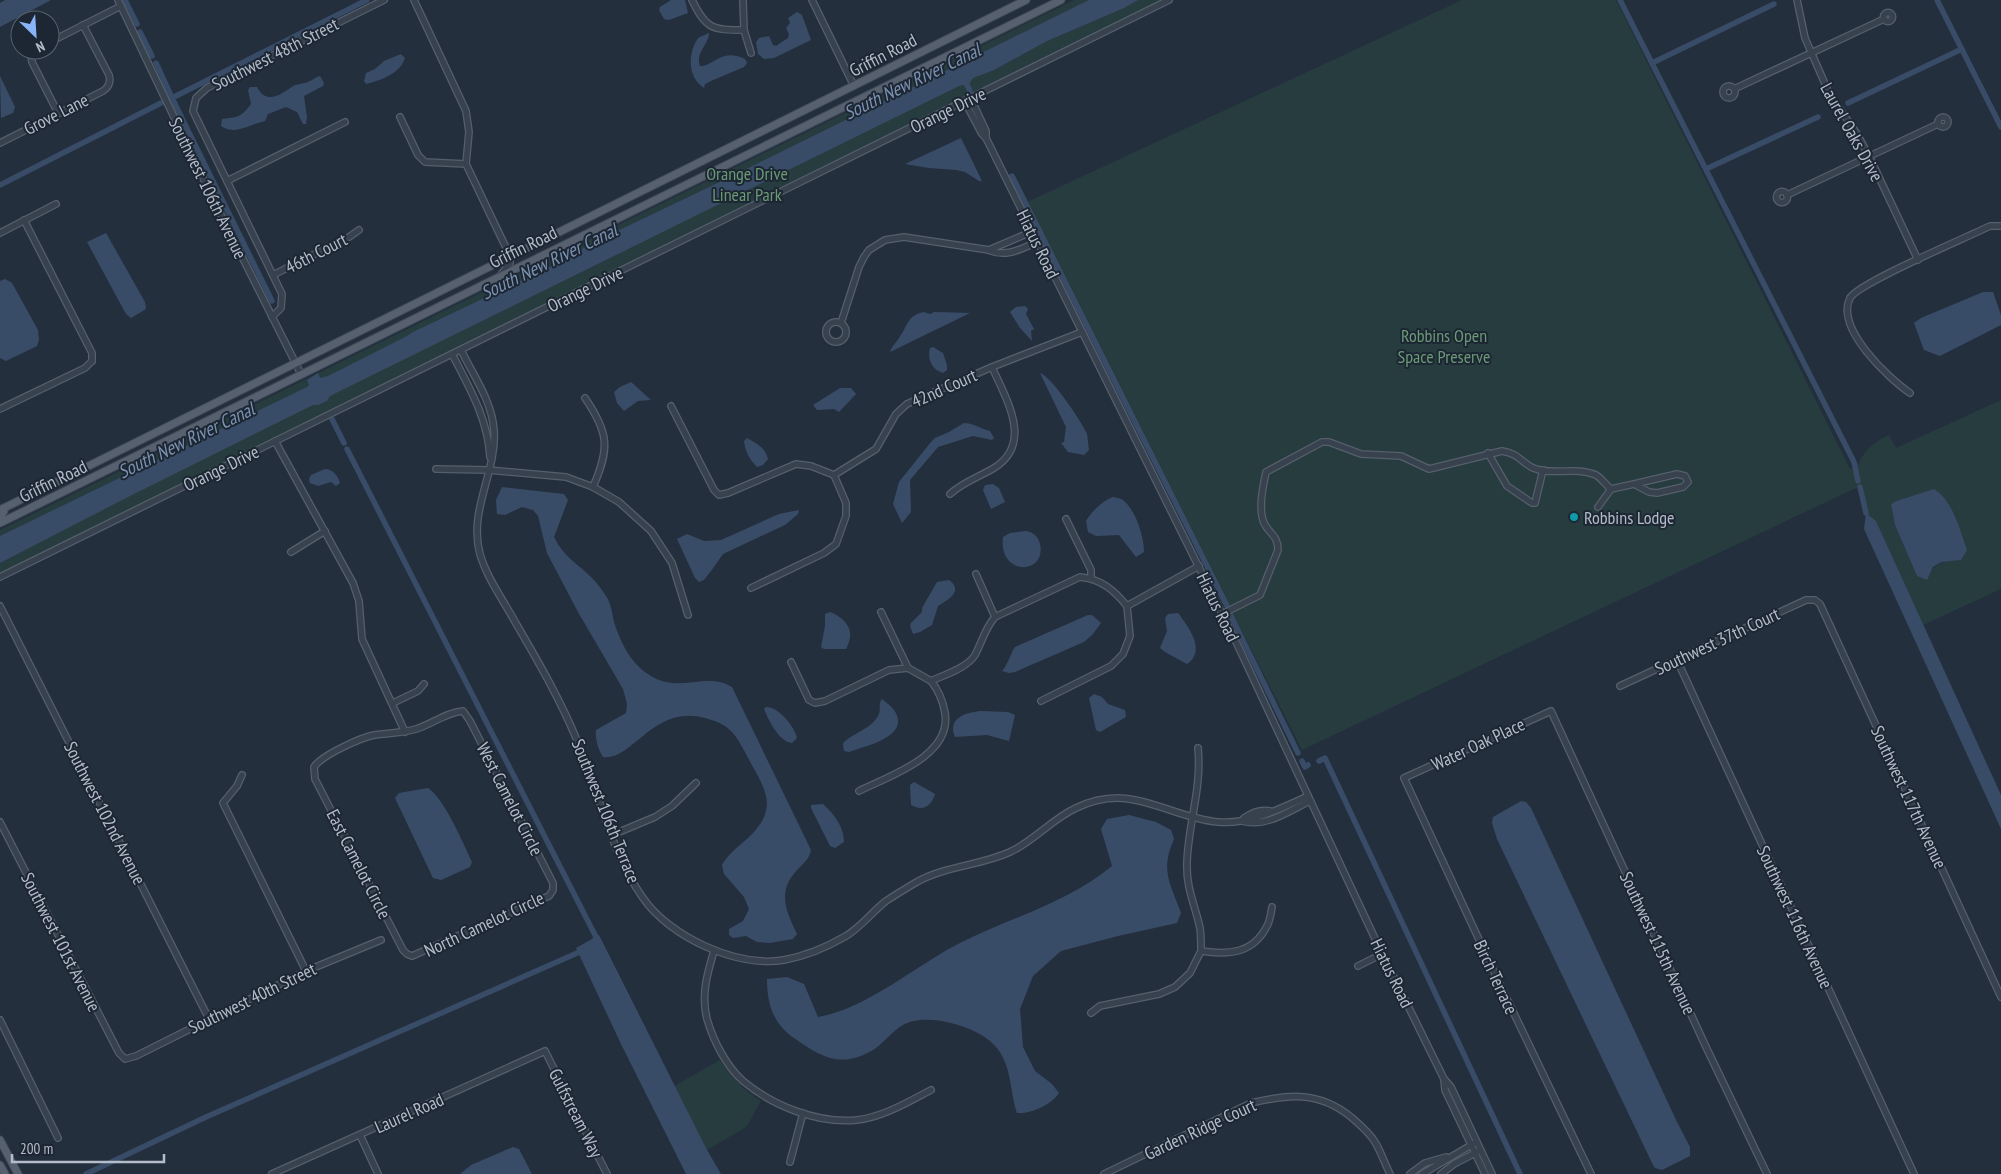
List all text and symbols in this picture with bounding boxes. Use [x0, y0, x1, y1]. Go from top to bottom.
north arrow [10, 10, 60, 60]
street label: Southwest 48th Street [208, 12, 342, 96]
street label: Griffin Road [845, 28, 921, 82]
text: N [33, 37, 48, 57]
water label: South New River Canal [840, 37, 986, 124]
street label: Laurel Oaks Drive [1815, 79, 1889, 185]
street label: Orange Drive [906, 82, 990, 138]
street label: Grove Lane [20, 88, 92, 140]
street label: Southwest 106th Avenue [164, 113, 252, 263]
park label: Orange Drive Linear Park [706, 162, 788, 206]
street label: Hiatus Road [1011, 206, 1065, 282]
water label: South New River Canal [477, 217, 623, 304]
street label: Griffin Road [485, 221, 561, 273]
street label: 46th Court [281, 228, 351, 278]
street label: Orange Drive [543, 261, 627, 317]
park label: Robbins Open Space Preserve [1398, 324, 1490, 368]
street label: 42nd Court [908, 363, 980, 413]
water label: South New River Canal [114, 396, 260, 483]
street label: Orange Drive [179, 440, 263, 496]
street label: Griffin Road [15, 455, 91, 507]
place label: Robbins Lodge [1584, 506, 1675, 529]
marker: Robbins Lodge [1568, 511, 1580, 523]
street label: Hiatus Road [1191, 569, 1245, 645]
street label: Southwest 37th Court [1651, 602, 1783, 680]
street label: Water Oak Place [1428, 712, 1528, 776]
street label: Southwest 117th Avenue [1866, 722, 1952, 872]
street label: Southwest 106th Terrace [567, 735, 645, 887]
street label: Southwest 102nd Avenue [59, 737, 151, 889]
street label: West Camelot Circle [472, 739, 548, 859]
street label: East Camelot Circle [322, 805, 396, 923]
street label: Southwest 116th Avenue [1752, 842, 1838, 992]
street label: Southwest 115th Avenue [1615, 868, 1701, 1018]
street label: Southwest 101st Avenue [16, 869, 106, 1015]
street label: North Camelot Circle [420, 886, 548, 962]
street label: Hiatus Road [1365, 935, 1419, 1011]
street label: Birch Terrace [1469, 936, 1523, 1018]
street label: Southwest 40th Street [184, 957, 320, 1039]
street label: Gulfstream Way [544, 1065, 608, 1162]
street label: Laurel Road [371, 1088, 447, 1138]
street label: Garden Ridge Court [1140, 1093, 1260, 1165]
scale bar [12, 1132, 165, 1164]
text: 200 m [20, 1139, 53, 1158]

